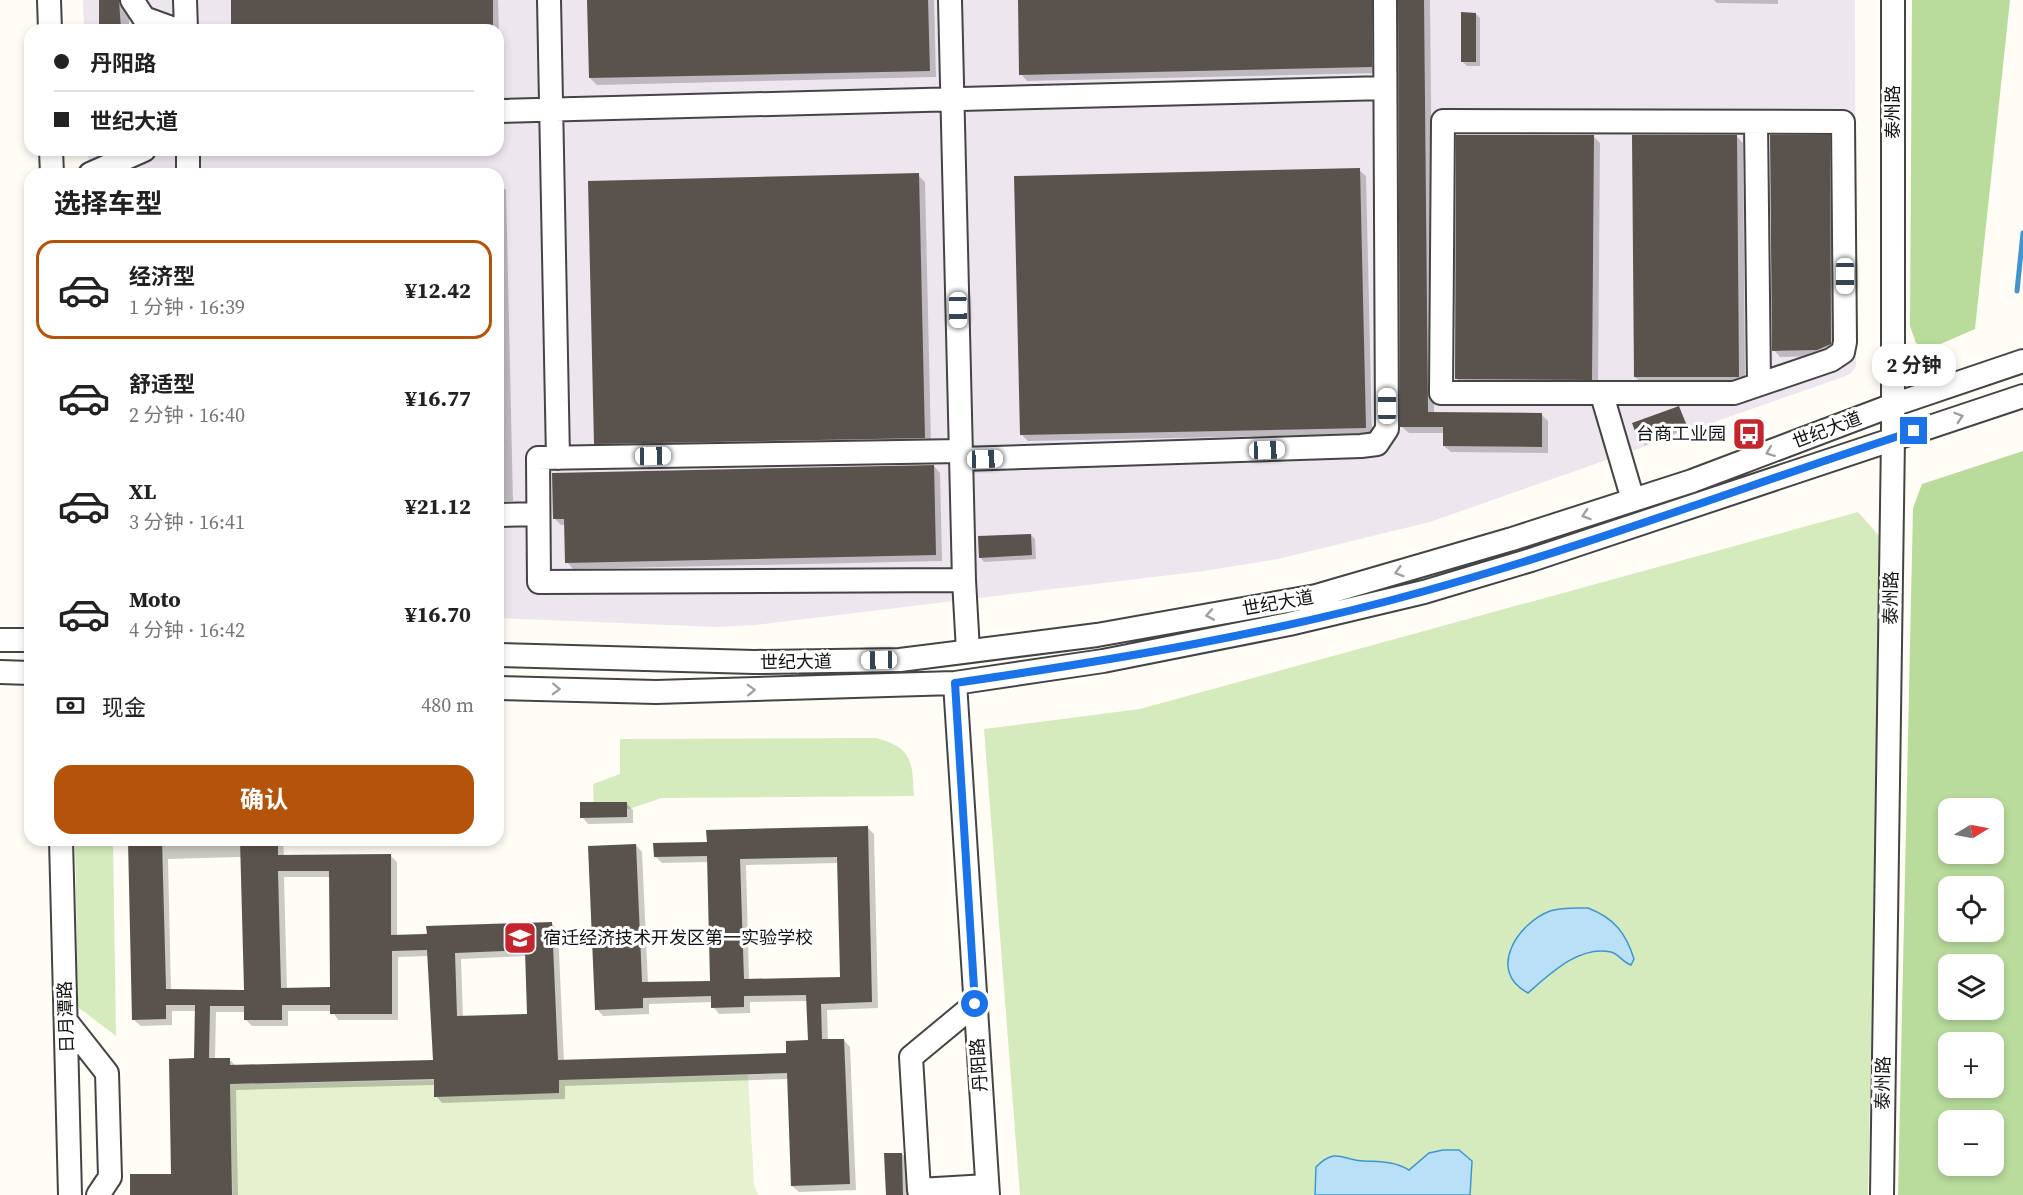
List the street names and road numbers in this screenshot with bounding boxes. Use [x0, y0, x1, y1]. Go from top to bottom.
street label: 泰州路 [1880, 85, 1905, 139]
street label: 世纪大道 [1789, 405, 1865, 454]
street label: 泰州路 [1878, 571, 1903, 625]
street label: 世纪大道 [1240, 584, 1316, 621]
street label: 世纪大道 [760, 648, 832, 675]
street label: 日月潭路 [52, 981, 79, 1053]
street label: 丹阳路 [964, 1037, 993, 1093]
street label: 泰州路 [1870, 1056, 1895, 1110]

